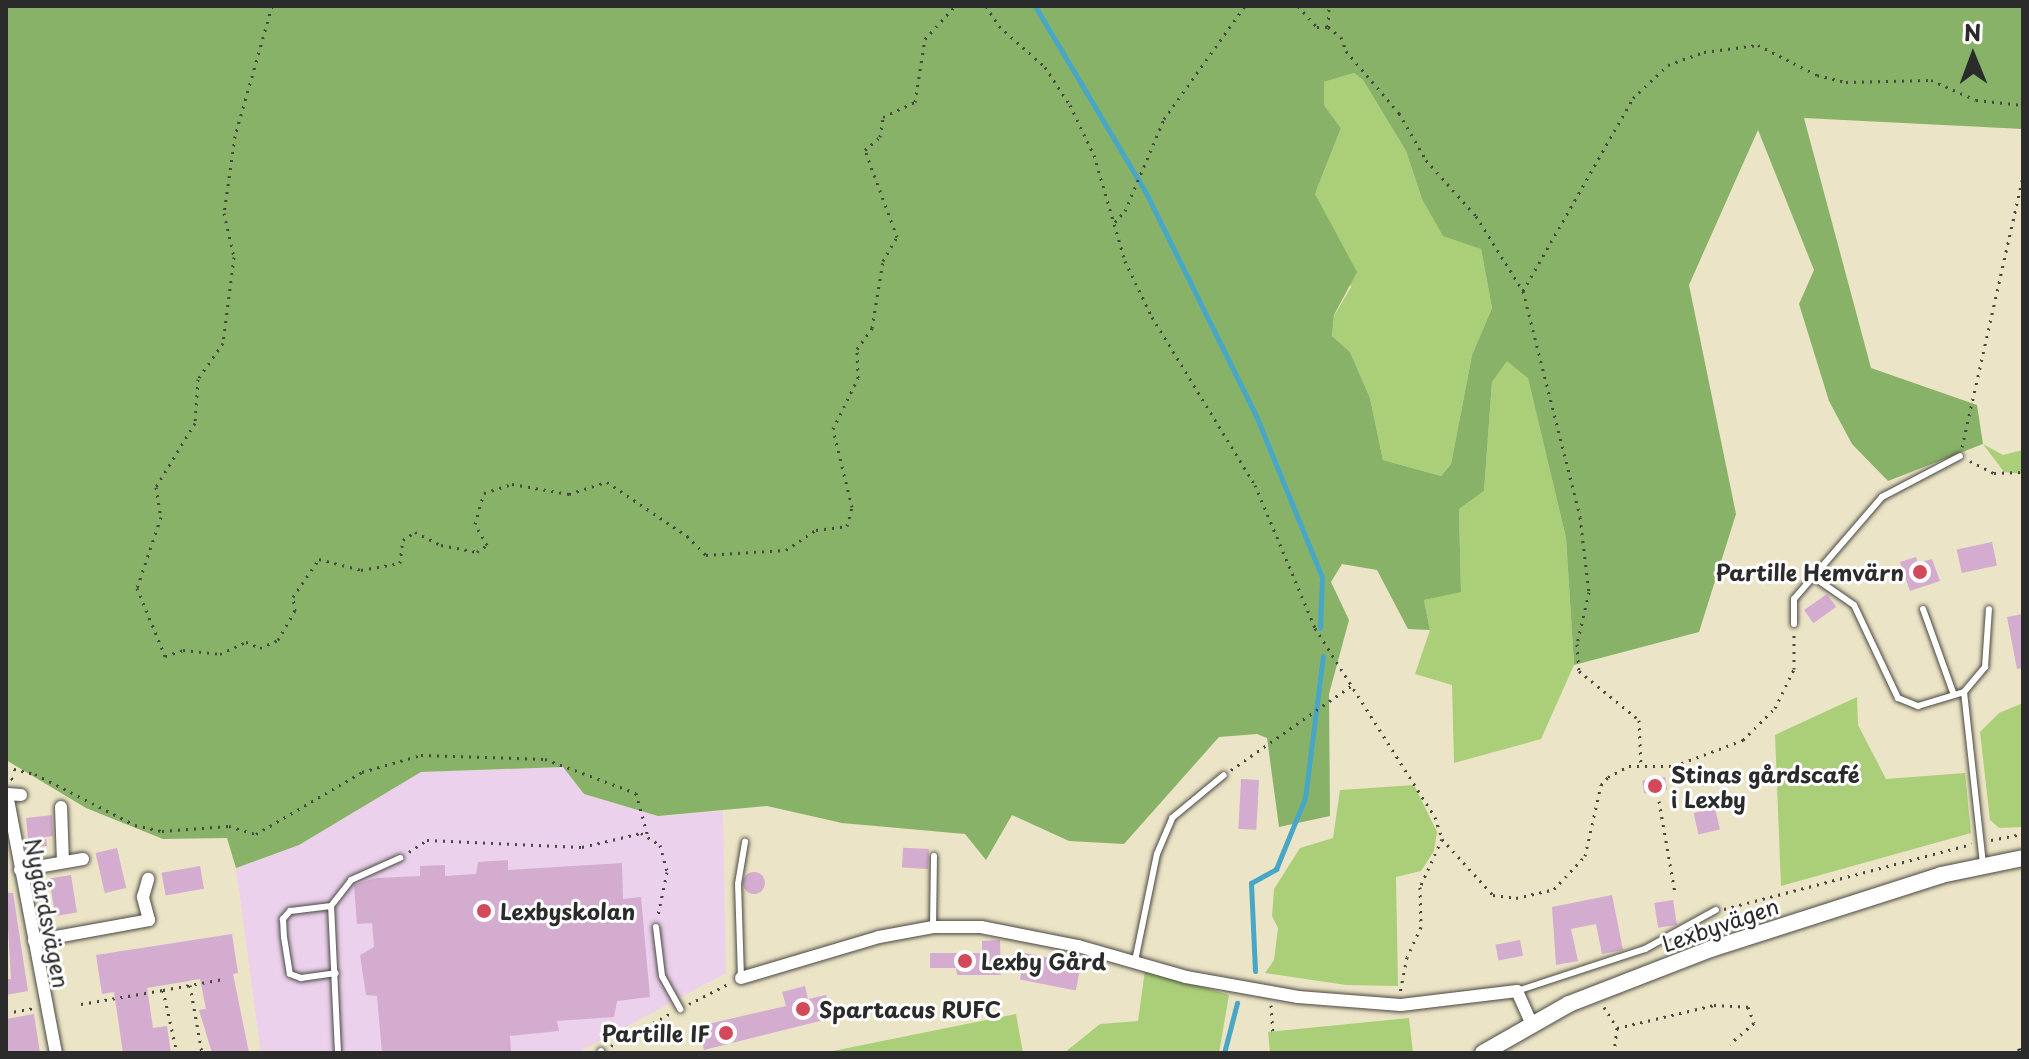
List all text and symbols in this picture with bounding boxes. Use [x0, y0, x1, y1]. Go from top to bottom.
text: N [1964, 15, 1982, 48]
north arrow [1933, 16, 2013, 96]
place label: Partille Hemvärn [1713, 559, 1904, 585]
marker: Partille Hemvärn [1911, 563, 1929, 581]
place label: Stinas gårdscafé i Lexby [1671, 760, 1859, 812]
marker: Stinas gårdscafé i Lexby [1646, 777, 1664, 795]
street label: Nygårdsvägen [21, 836, 75, 990]
street label: Lexbyvägen [1658, 892, 1782, 956]
place label: Lexbyskolan [500, 898, 635, 924]
marker: Lexbyskolan [475, 902, 493, 920]
place label: Lexby Gård [981, 948, 1108, 974]
marker: Lexby Gård [956, 952, 974, 970]
place label: Spartacus RUFC [819, 996, 1002, 1022]
marker: Spartacus RUFC [794, 1000, 812, 1018]
place label: Partille IF [600, 1020, 710, 1046]
marker: Partille IF [717, 1024, 735, 1042]

